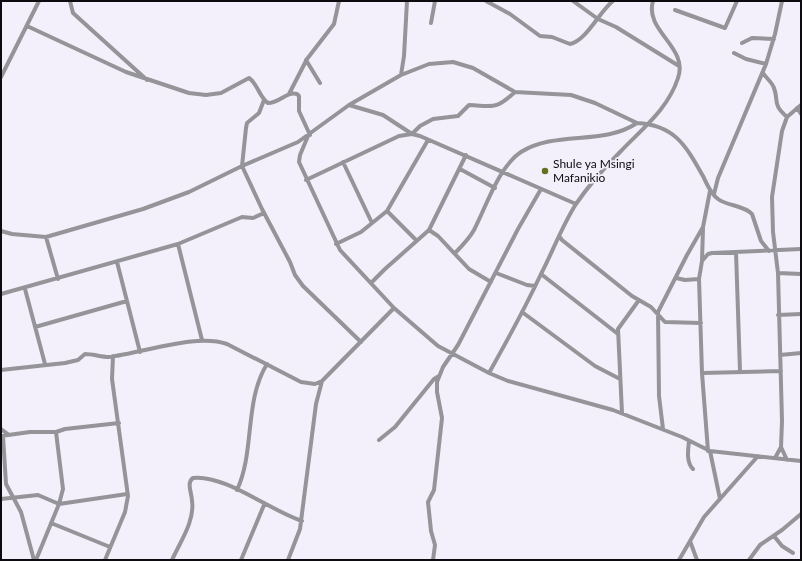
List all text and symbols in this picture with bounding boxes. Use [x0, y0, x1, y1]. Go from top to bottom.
place label: Shule ya Msingi Mafanikio [553, 156, 635, 185]
marker: Shule ya Msingi Mafanikio [540, 166, 550, 176]

